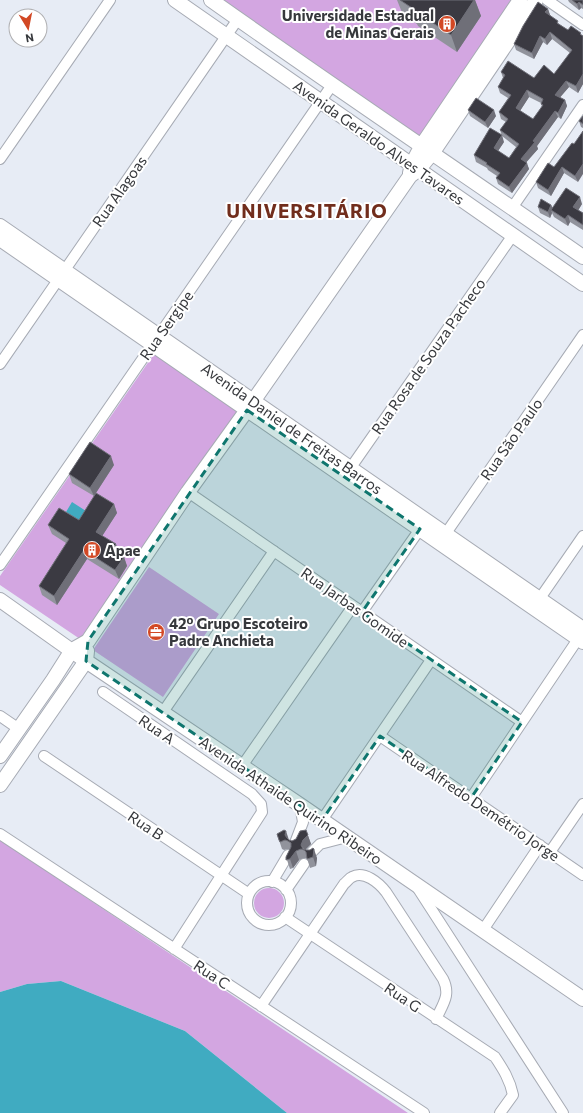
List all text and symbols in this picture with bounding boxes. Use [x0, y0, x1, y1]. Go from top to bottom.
place label: Universidade Estadual de Minas Gerais [282, 6, 434, 41]
north arrow [8, 8, 48, 48]
building icon: Universidade Estadual de Minas Gerais [437, 14, 457, 34]
text: N [25, 31, 35, 45]
street label: Avenida Geraldo Alves Tavares [290, 76, 468, 208]
street label: Rua Alagoas [88, 152, 150, 230]
district label: UNIVERSITÁRIO [226, 199, 388, 222]
street label: Rua Rosa de Souza Pacheco [367, 275, 489, 437]
street label: Rua Sergipe [136, 287, 197, 363]
street label: Avenida Daniel de Freitas Barros [198, 358, 386, 498]
street label: Rua São Paulo [476, 395, 546, 483]
building icon: Apae [82, 540, 102, 560]
place label: Apae [105, 541, 141, 559]
street label: Rua Jarbas Gomide [298, 563, 412, 651]
place label: 42º Grupo Escoteiro Padre Anchieta [169, 614, 308, 649]
office icon: 42º Grupo Escoteiro Padre Anchieta [146, 622, 166, 642]
street label: Rua A [136, 711, 178, 747]
street label: Avenida Athaide Quirino Ribeiro [196, 732, 386, 868]
street label: Rua Alfredo Demétrio Jorge [399, 745, 563, 865]
street label: Rua B [125, 807, 167, 843]
street label: Rua C [191, 956, 233, 992]
street label: Rua G [381, 978, 425, 1016]

